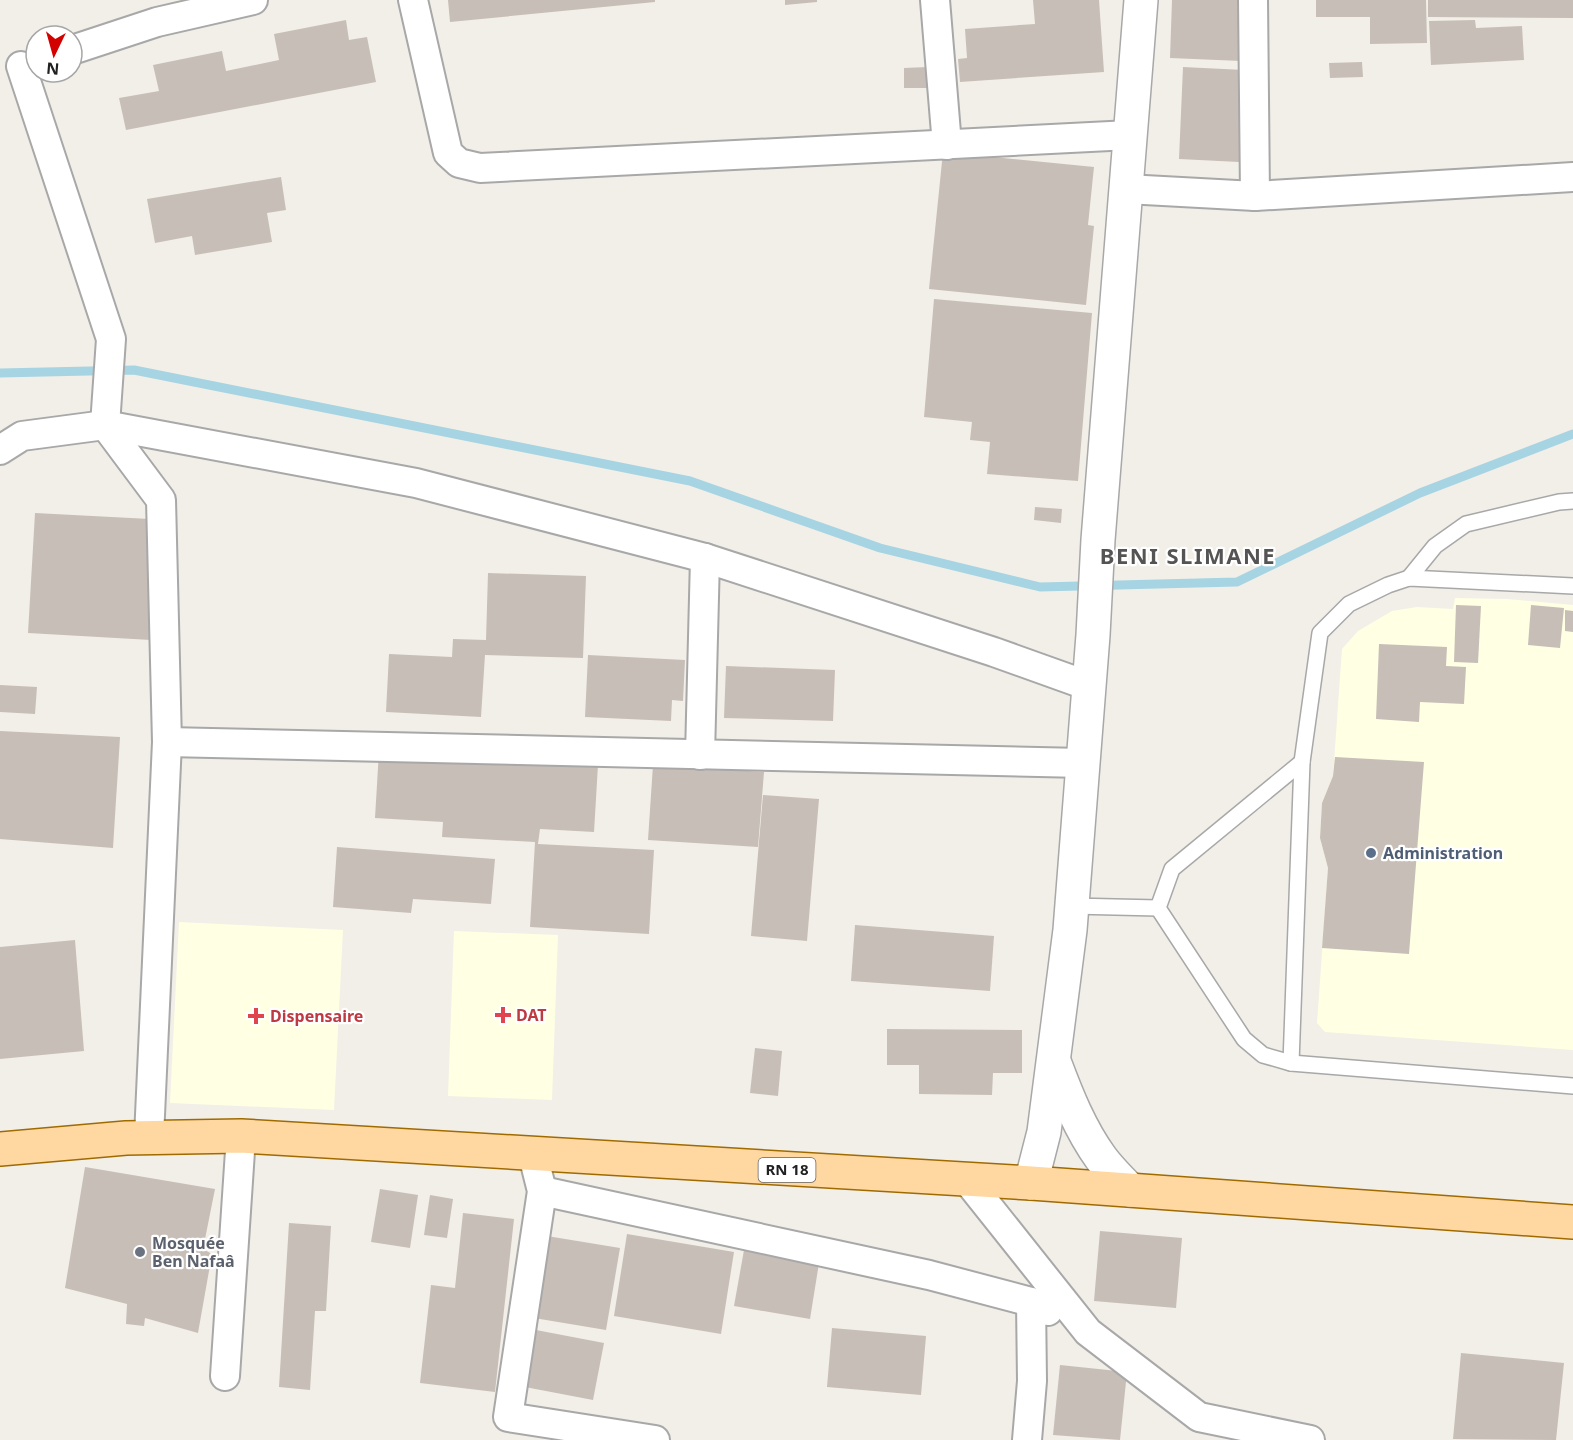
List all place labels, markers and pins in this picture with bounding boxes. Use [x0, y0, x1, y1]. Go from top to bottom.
place label: Administration [1383, 842, 1503, 864]
marker: Administration [1364, 846, 1378, 860]
place label: DAT [516, 1004, 547, 1026]
place label: Dispensaire [270, 1005, 363, 1027]
marker: DAT [494, 1006, 512, 1024]
marker: Dispensaire [247, 1007, 265, 1025]
place label: Mosquée Ben Nafaâ [152, 1232, 235, 1272]
marker: Mosquée Ben Nafaâ [133, 1245, 147, 1259]

